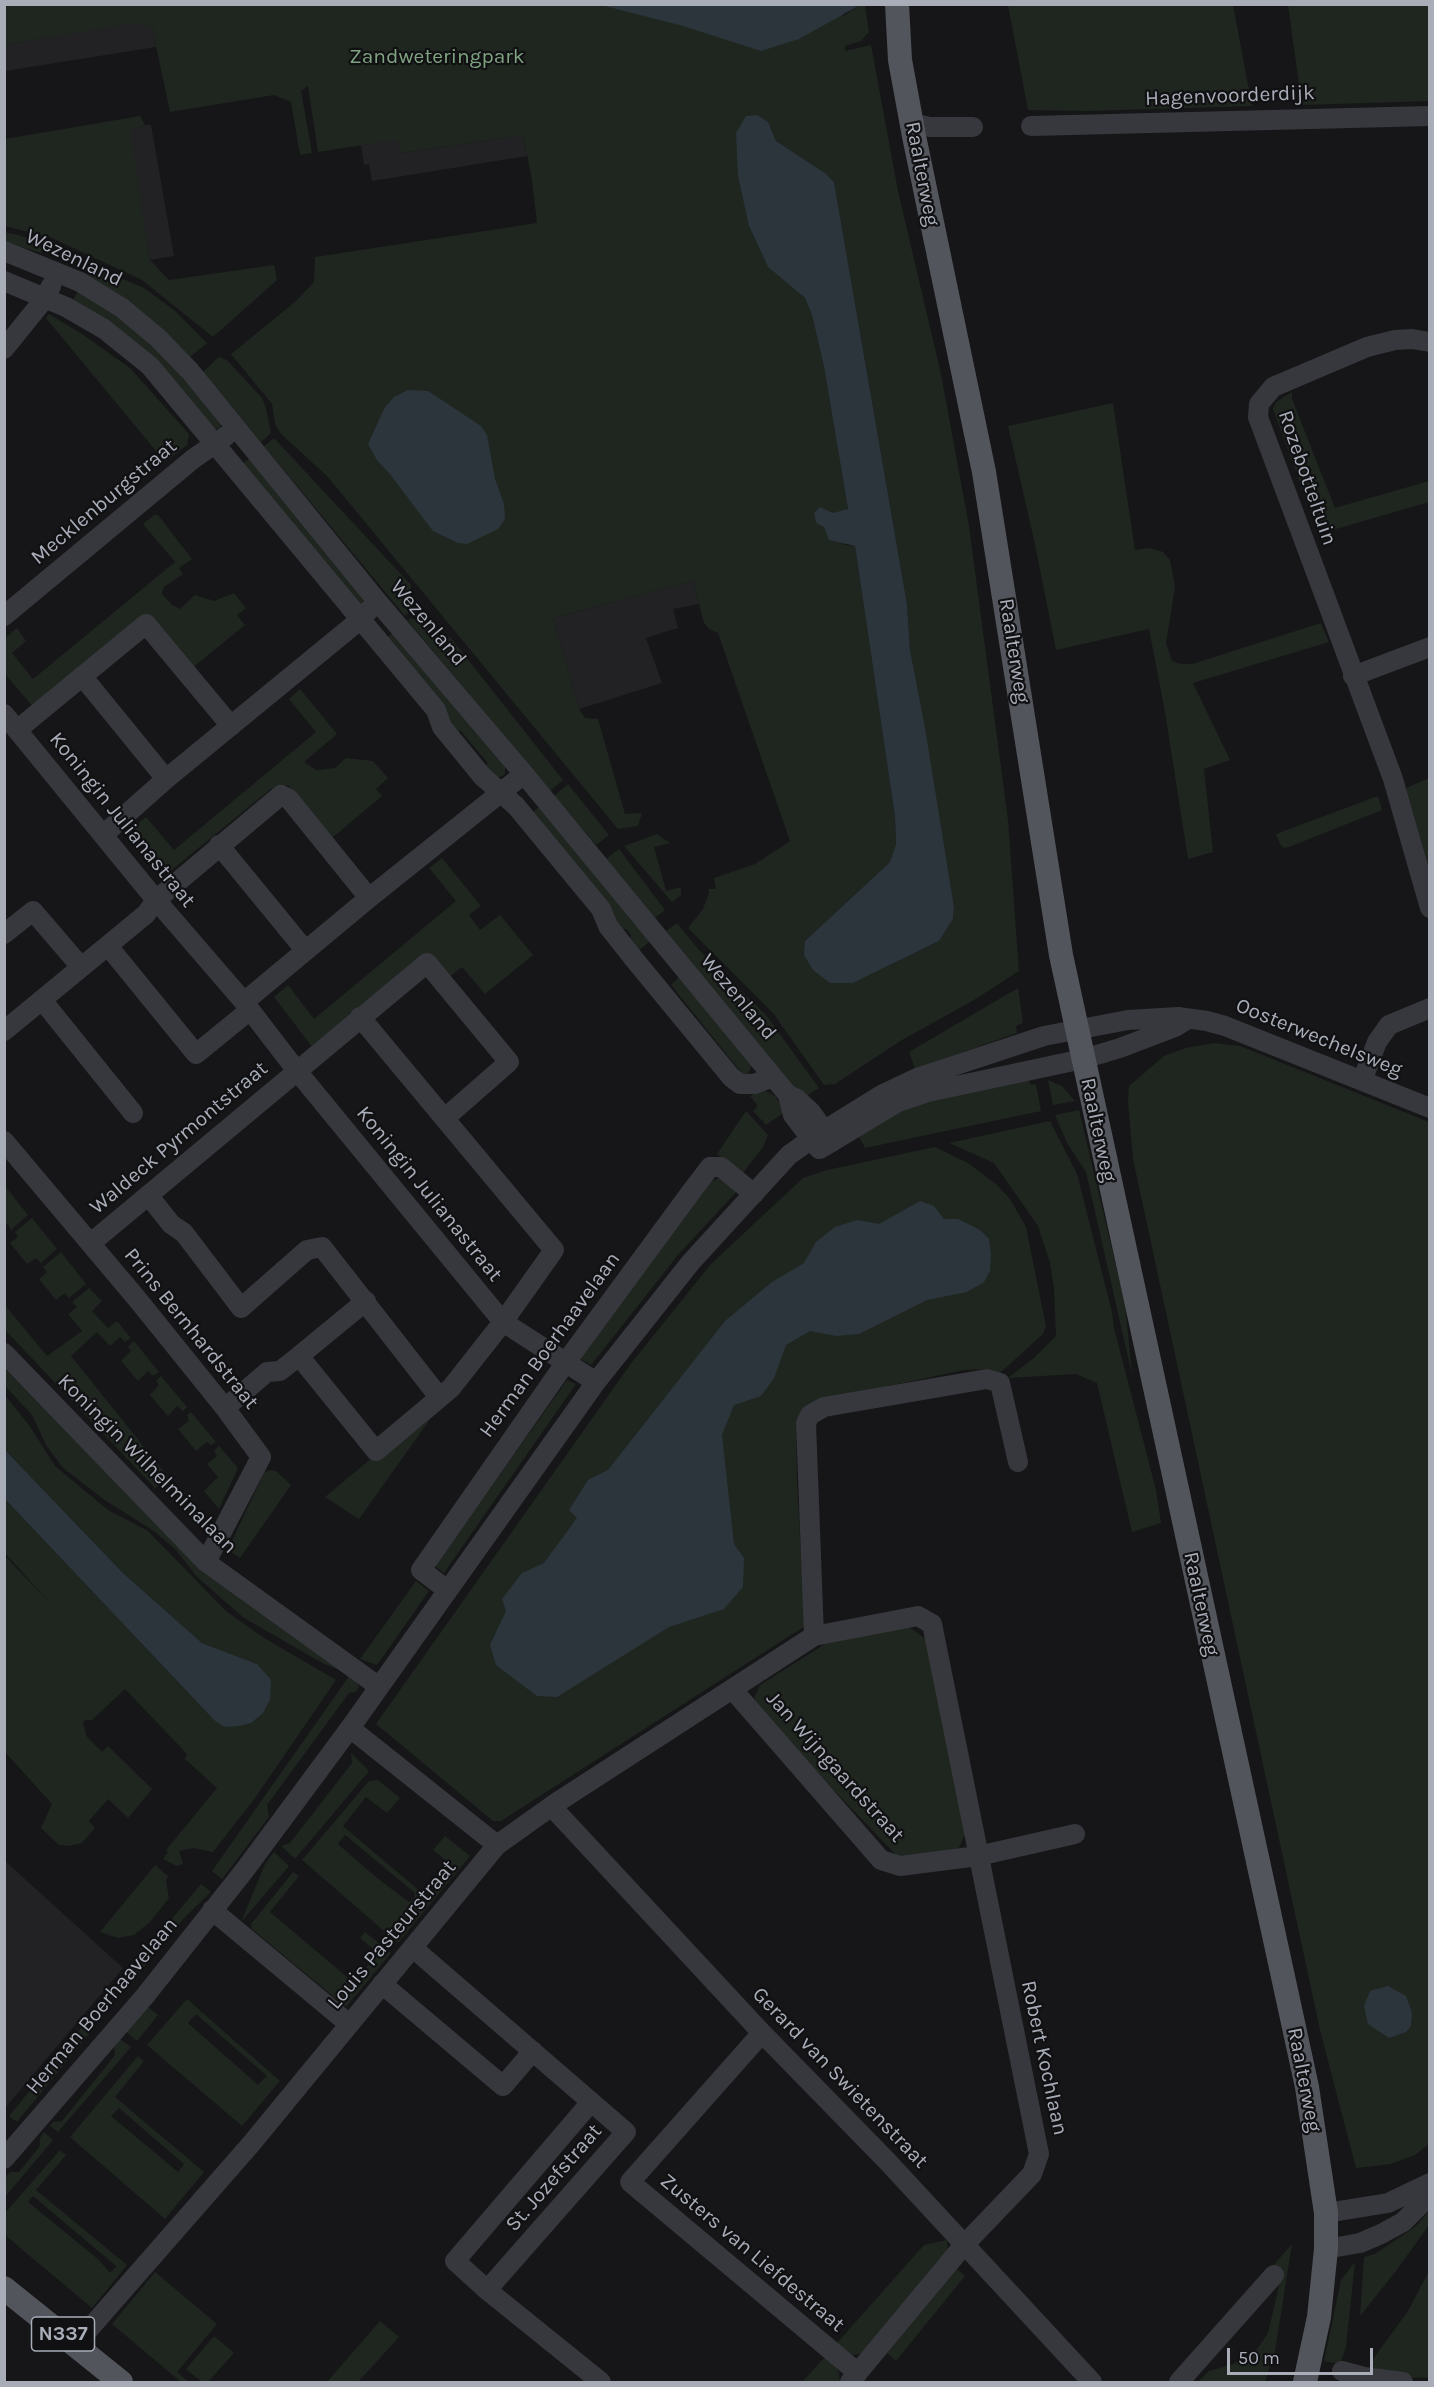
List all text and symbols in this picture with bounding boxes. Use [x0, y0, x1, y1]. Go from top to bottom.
park label: Zandweteringpark [349, 44, 525, 70]
street label: Hagenvoorderdijk [1145, 80, 1315, 112]
street label: Raalterweg [900, 120, 944, 228]
street label: Wezenland [21, 224, 127, 292]
street label: Rozebotteltuin [1272, 407, 1342, 549]
street label: Mecklenburgstraat [26, 434, 182, 570]
street label: Wezenland [385, 575, 471, 671]
street label: Raalterweg [993, 597, 1035, 705]
street label: Koningin Julianastraat [44, 727, 200, 913]
street label: Wezenland [695, 949, 781, 1045]
street label: Oosterwechelsweg [1232, 993, 1406, 1083]
street label: Waldeck Pyrmontstraat [85, 1056, 273, 1220]
street label: Raalterweg [1075, 1076, 1121, 1184]
street label: Koningin Julianastraat [351, 1101, 507, 1287]
street label: Prins Bernhardstraat [118, 1243, 264, 1415]
street label: Herman Boerhaavelaan [474, 1247, 626, 1443]
street label: Koningin Wilhelminalaan [52, 1369, 242, 1559]
street label: Raalterweg [1178, 1550, 1224, 1658]
street label: Jan Wijngaardstraat [761, 1686, 909, 1848]
street label: Louis Pasteurstraat [322, 1855, 462, 2015]
street label: Herman Boerhaavelaan [21, 1912, 183, 2100]
street label: Robert Kochlaan [1015, 1978, 1073, 2138]
street label: Gerard van Swietenstraat [747, 1982, 933, 2174]
street label: Raalterweg [1282, 2026, 1326, 2134]
street label: St. Jozefstraat [500, 2119, 608, 2237]
street label: Zusters van Liefdestraat [655, 2168, 849, 2338]
road number: N337 [32, 2317, 94, 2351]
scale bar [1230, 2336, 1376, 2374]
text: 50 m [1238, 2347, 1280, 2369]

